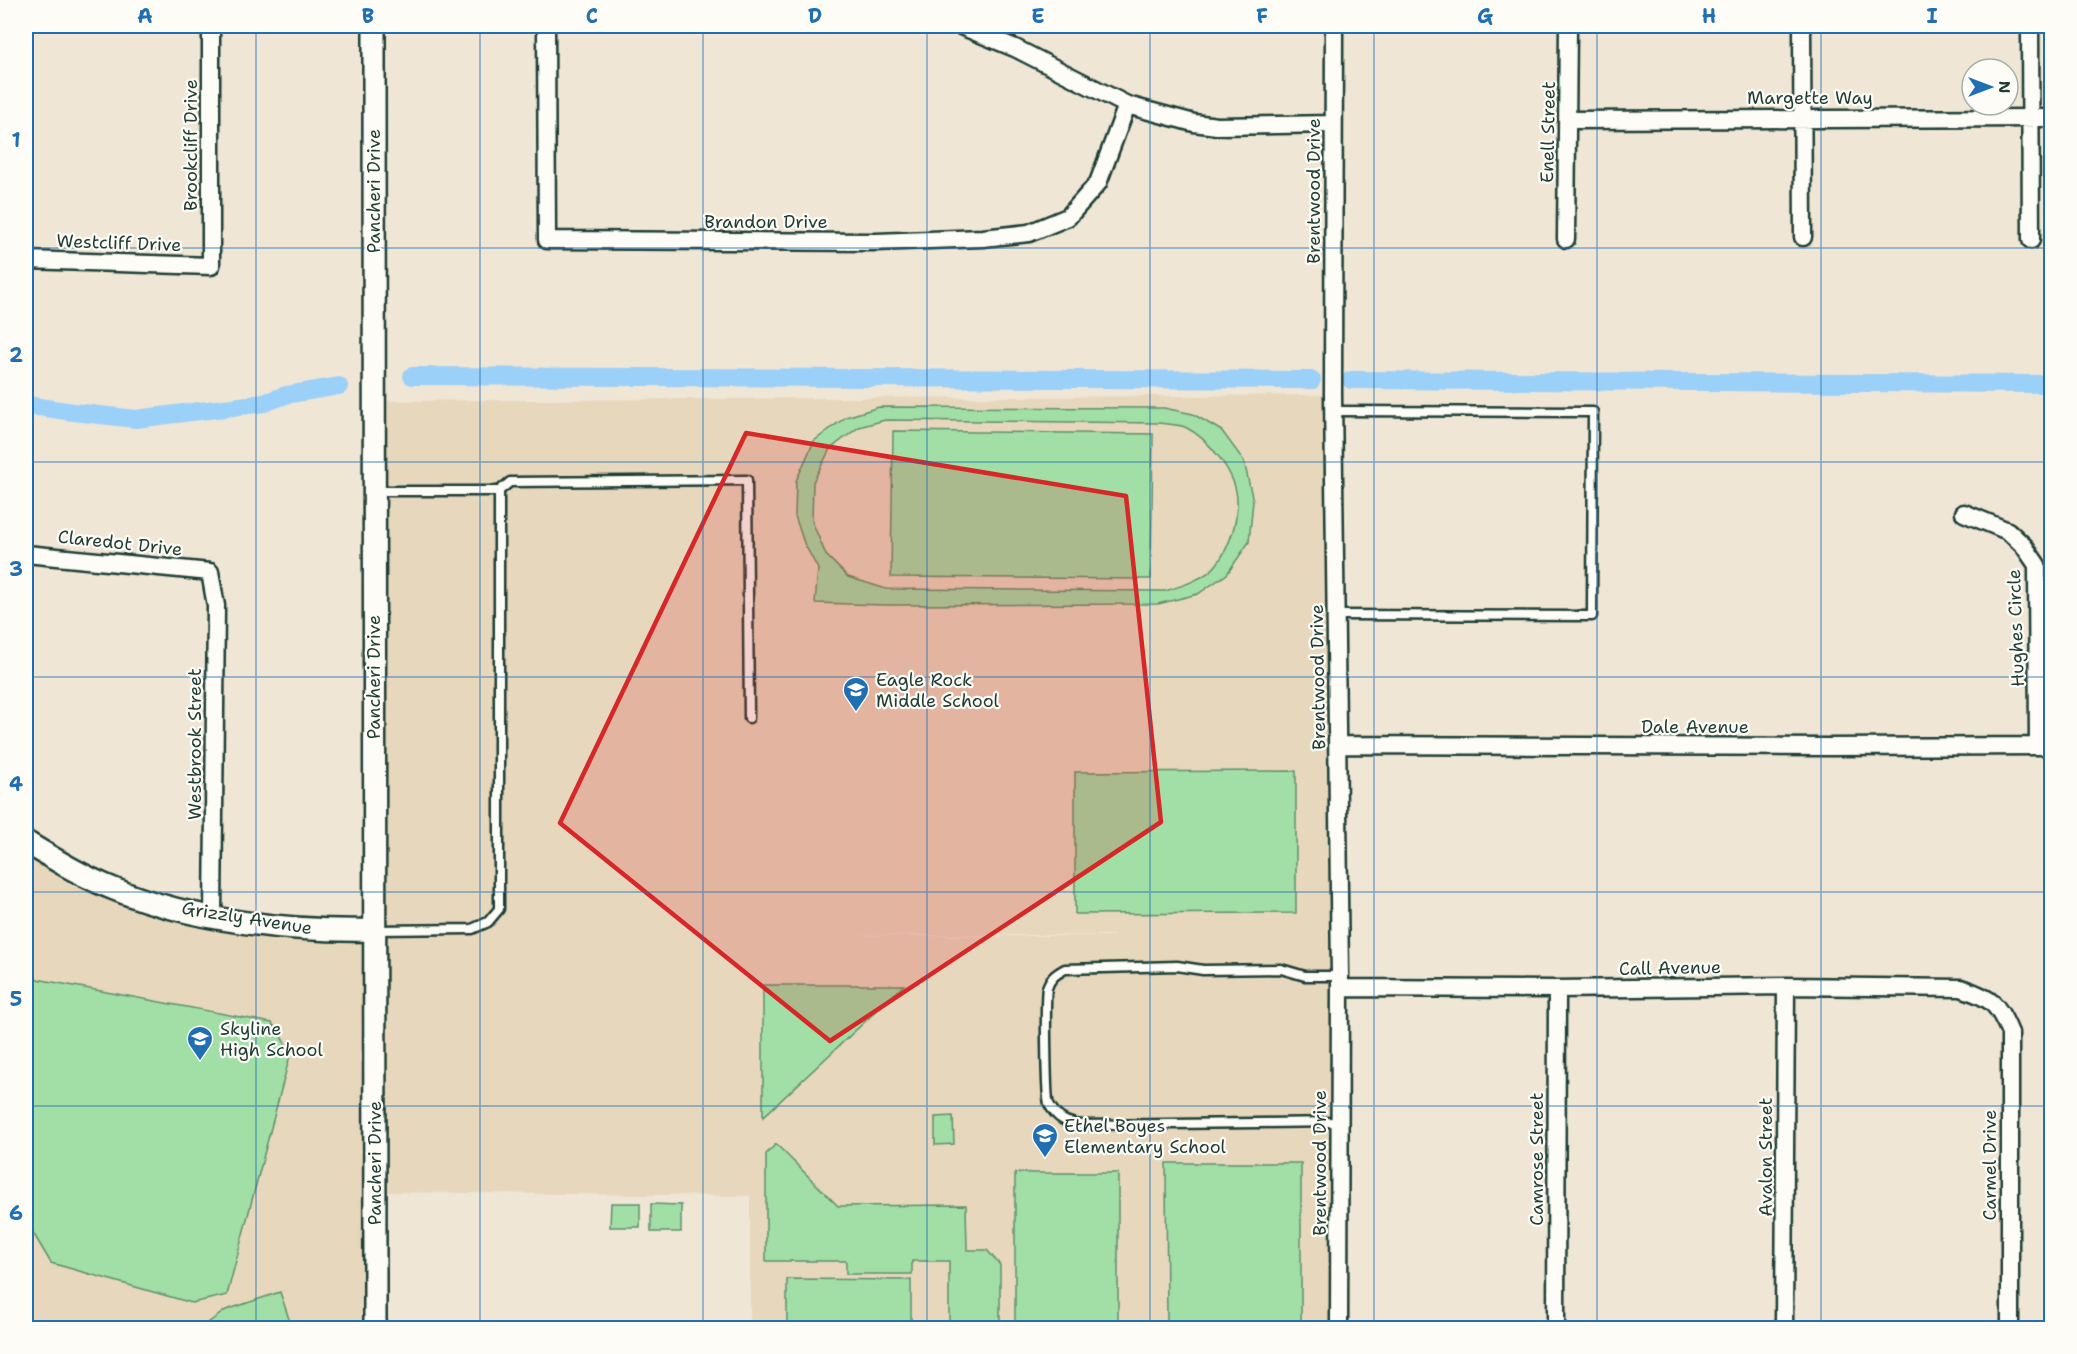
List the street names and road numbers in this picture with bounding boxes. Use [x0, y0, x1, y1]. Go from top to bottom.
street label: Brookcliff Drive [179, 79, 203, 211]
street label: Enell Street [1535, 81, 1561, 183]
street label: Margette Way [1747, 86, 1873, 110]
street label: Brentwood Drive [1302, 118, 1326, 264]
street label: Pancheri Drive [362, 129, 386, 253]
street label: Brandon Drive [704, 210, 828, 234]
street label: Westcliff Drive [56, 229, 182, 257]
street label: Claredot Drive [57, 525, 183, 561]
street label: Hughes Circle [2002, 569, 2030, 687]
street label: Brentwood Drive [1305, 604, 1331, 750]
street label: Pancheri Drive [362, 615, 386, 739]
street label: Westbrook Street [183, 668, 207, 820]
street label: Dale Avenue [1641, 715, 1749, 739]
street label: Grizzly Avenue [180, 896, 314, 940]
street label: Call Avenue [1619, 955, 1721, 981]
street label: Brentwood Drive [1308, 1090, 1332, 1236]
street label: Camrose Street [1525, 1092, 1549, 1226]
street label: Avalon Street [1754, 1097, 1778, 1217]
street label: Pancheri Drive [363, 1101, 387, 1225]
street label: Carmel Drive [1978, 1110, 2002, 1220]

